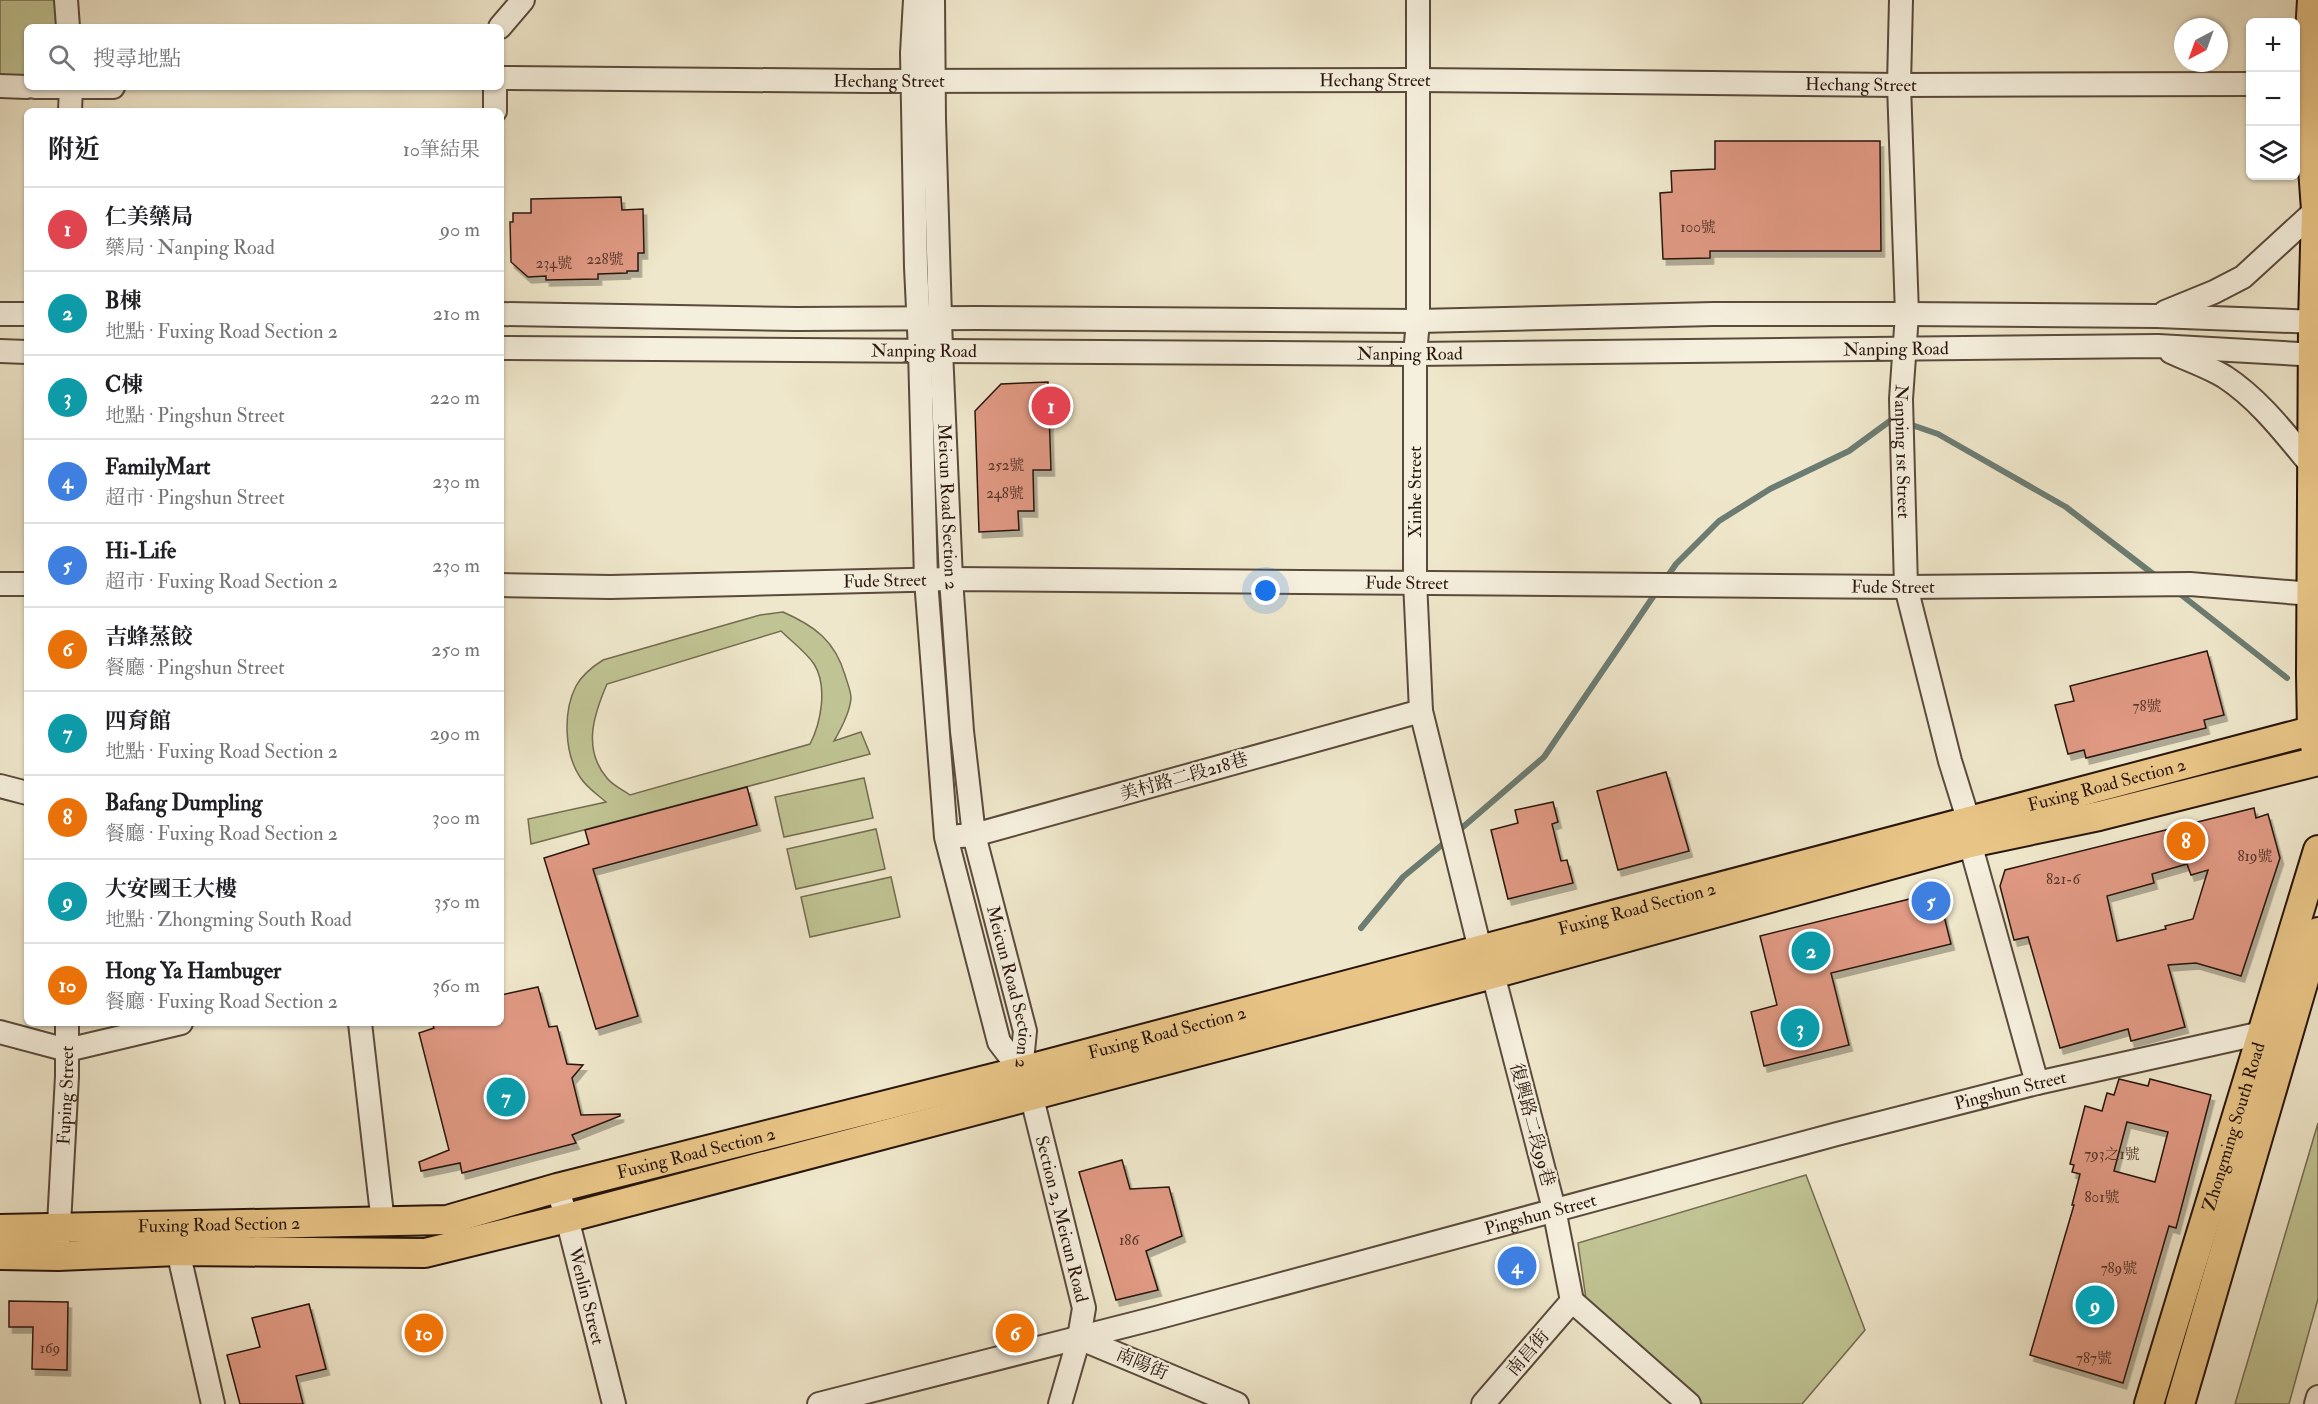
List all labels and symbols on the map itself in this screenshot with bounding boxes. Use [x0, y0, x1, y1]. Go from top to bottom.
north arrow [2174, 18, 2228, 72]
street label: Hechang Street [1319, 68, 1431, 92]
street label: Hechang Street [833, 69, 945, 93]
street label: Hechang Street [1805, 73, 1917, 97]
house number: 100號 [1680, 218, 1716, 237]
house number: 228號 [586, 250, 624, 269]
house number: 234號 [536, 254, 572, 273]
street label: Nanping Road [1843, 337, 1949, 361]
street label: Nanping Road [871, 339, 977, 363]
street label: Nanping Road [1357, 342, 1463, 366]
pin: 1 [1032, 384, 1070, 428]
street label: Nanping 1st Street [1889, 384, 1916, 519]
street label: Meicun Road Section 2 [933, 423, 963, 591]
street label: Xinhe Street [1404, 446, 1427, 538]
house number: 252號 [988, 456, 1024, 475]
house number: 248號 [986, 484, 1024, 503]
street label: Fude Street [843, 568, 927, 593]
street label: Fude Street [1365, 571, 1449, 595]
street label: Fude Street [1851, 575, 1935, 599]
your location [1251, 576, 1280, 605]
house number: 78號 [2133, 697, 2161, 716]
street label: 美村路二段218巷 [1117, 748, 1251, 806]
street label: Fuxing Road Section 2 [2025, 753, 2188, 817]
pin: 8 [2166, 818, 2206, 864]
house number: 819號 [2237, 847, 2273, 866]
house number: 821-6 [2046, 870, 2081, 889]
street label: Fuxing Road Section 2 [1555, 877, 1718, 940]
pin: 5 [1912, 878, 1950, 924]
street label: Meicun Road Section 2 [981, 903, 1037, 1069]
pin: 2 [1792, 928, 1830, 974]
street label: Fuxing Road Section 2 [1085, 1001, 1248, 1064]
pin: 3 [1780, 1006, 1820, 1050]
street label: Zhongming South Road [2197, 1039, 2270, 1214]
street label: Fuping Street [52, 1045, 79, 1145]
street label: 復興路二段99巷 [1505, 1061, 1559, 1189]
street label: Pingshun Street [1952, 1065, 2069, 1115]
pin: 7 [486, 1074, 526, 1120]
street label: Fuxing Road Section 2 [614, 1122, 778, 1184]
street label: Section 2, Meicun Road [1030, 1133, 1094, 1305]
house number: 793之1號 [2084, 1145, 2140, 1164]
street label: Pingshun Street [1482, 1188, 1599, 1240]
house number: 801號 [2085, 1188, 2120, 1207]
street label: Fuxing Road Section 2 [137, 1211, 300, 1238]
house number: 186 [1119, 1231, 1140, 1250]
street label: Wenlin Street [563, 1244, 610, 1347]
pin: 4 [1498, 1244, 1537, 1288]
house number: 789號 [2101, 1259, 2137, 1278]
pin: 9 [2076, 1282, 2114, 1328]
pin: 10 [404, 1310, 444, 1356]
pin: 6 [996, 1310, 1034, 1356]
street label: 南昌街 [1502, 1325, 1554, 1381]
house number: 169 [40, 1339, 60, 1358]
street label: 南陽街 [1113, 1343, 1171, 1385]
house number: 787號 [2076, 1349, 2112, 1368]

